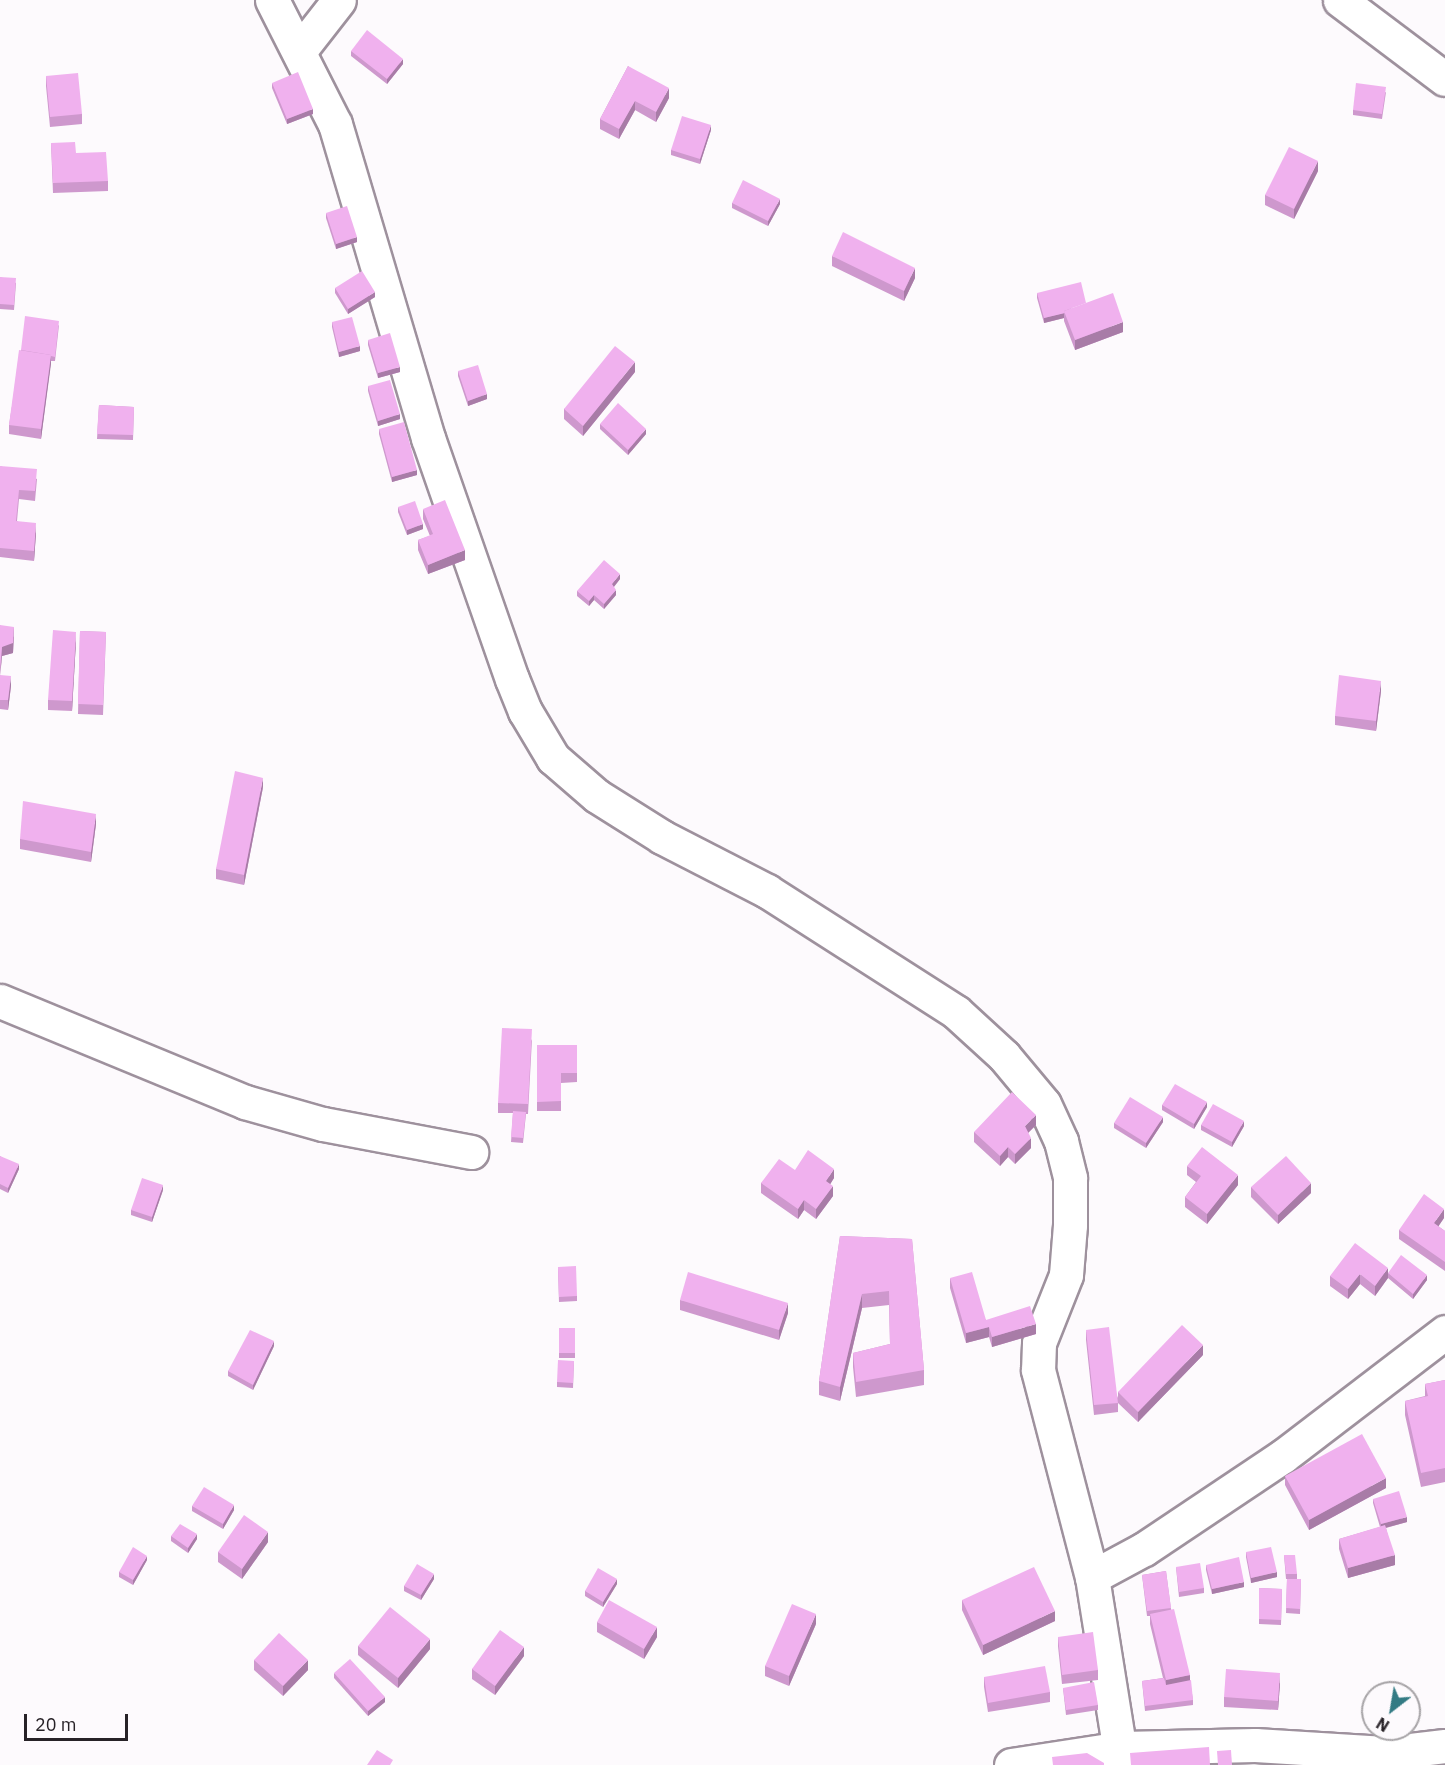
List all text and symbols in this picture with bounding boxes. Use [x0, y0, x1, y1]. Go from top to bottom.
north arrow [1361, 1681, 1421, 1741]
scale bar [27, 1702, 130, 1740]
text: 20 m [35, 1713, 77, 1736]
text: N [1373, 1713, 1393, 1736]

